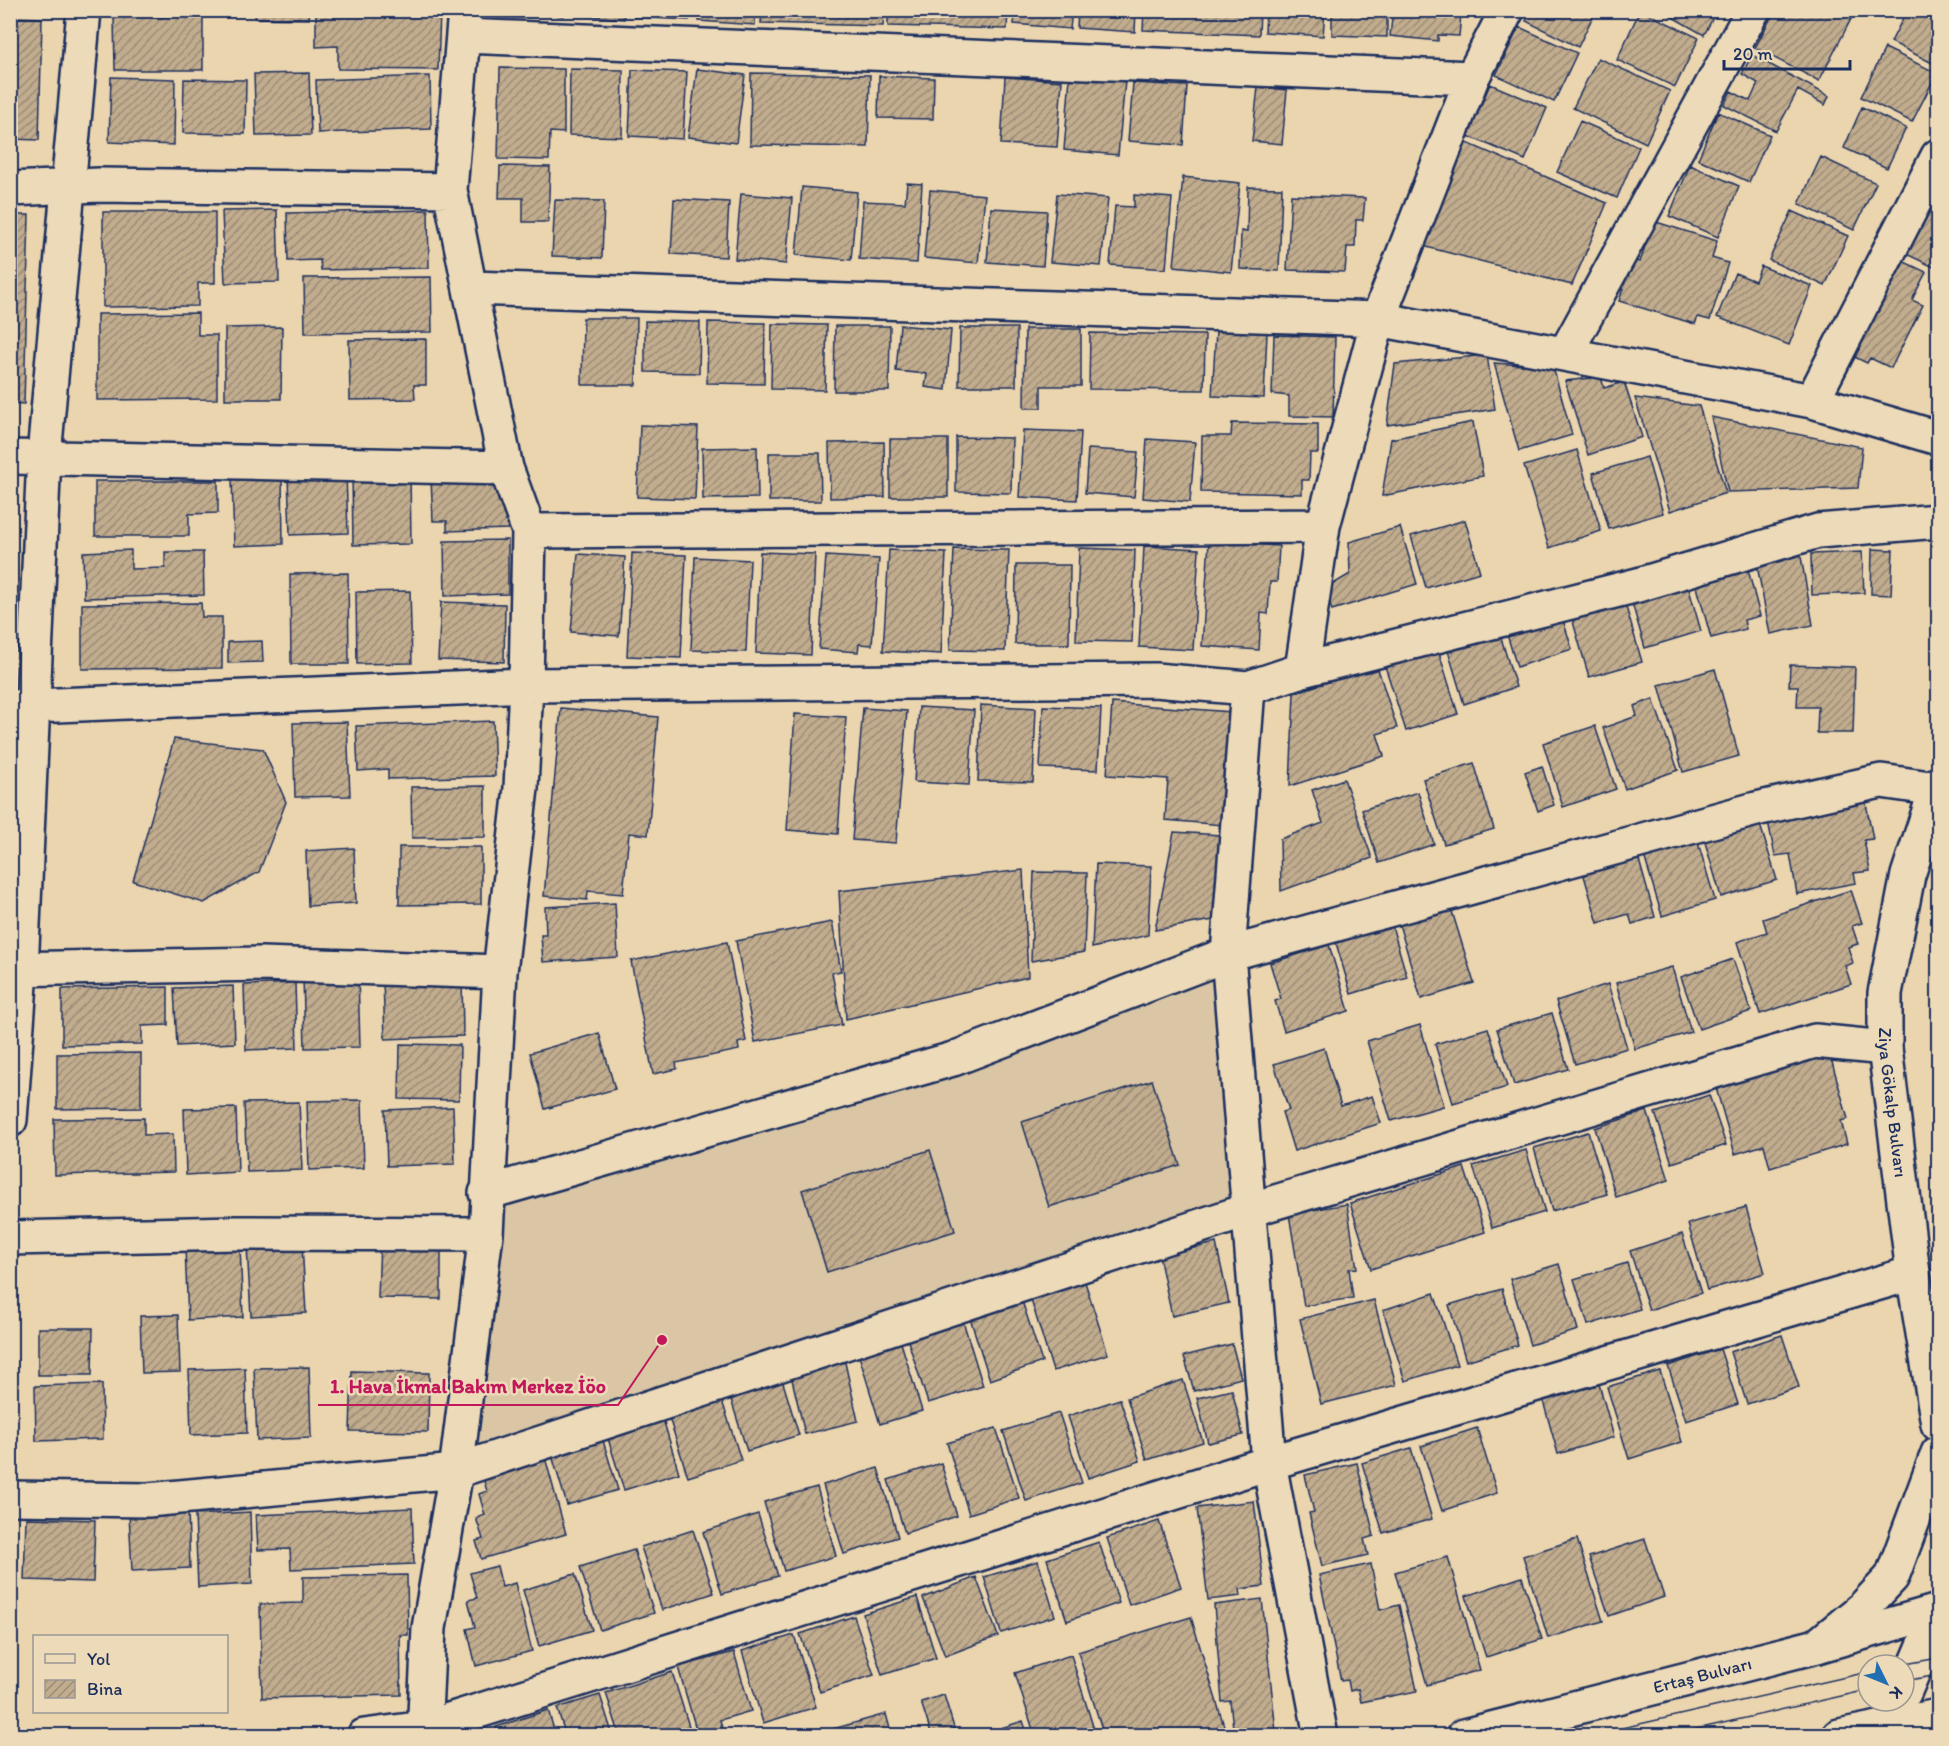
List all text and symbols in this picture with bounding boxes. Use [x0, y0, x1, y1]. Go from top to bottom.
scale bar [1724, 33, 1850, 71]
text: 20 m [1733, 43, 1773, 65]
street label: Ziya Gökalp Bulvarı [1874, 1028, 1912, 1179]
callout: 1. Hava İkmal Bakım Merkez İöo [318, 1367, 618, 1405]
text: 1. Hava İkmal Bakım Merkez İöo [330, 1374, 606, 1398]
legend [33, 1635, 228, 1713]
text: Yol [87, 1648, 110, 1670]
street label: Ertaş Bulvarı [1651, 1652, 1754, 1698]
north arrow [1856, 1653, 1916, 1713]
text: Bina [87, 1678, 122, 1700]
text: K [1886, 1683, 1907, 1704]

